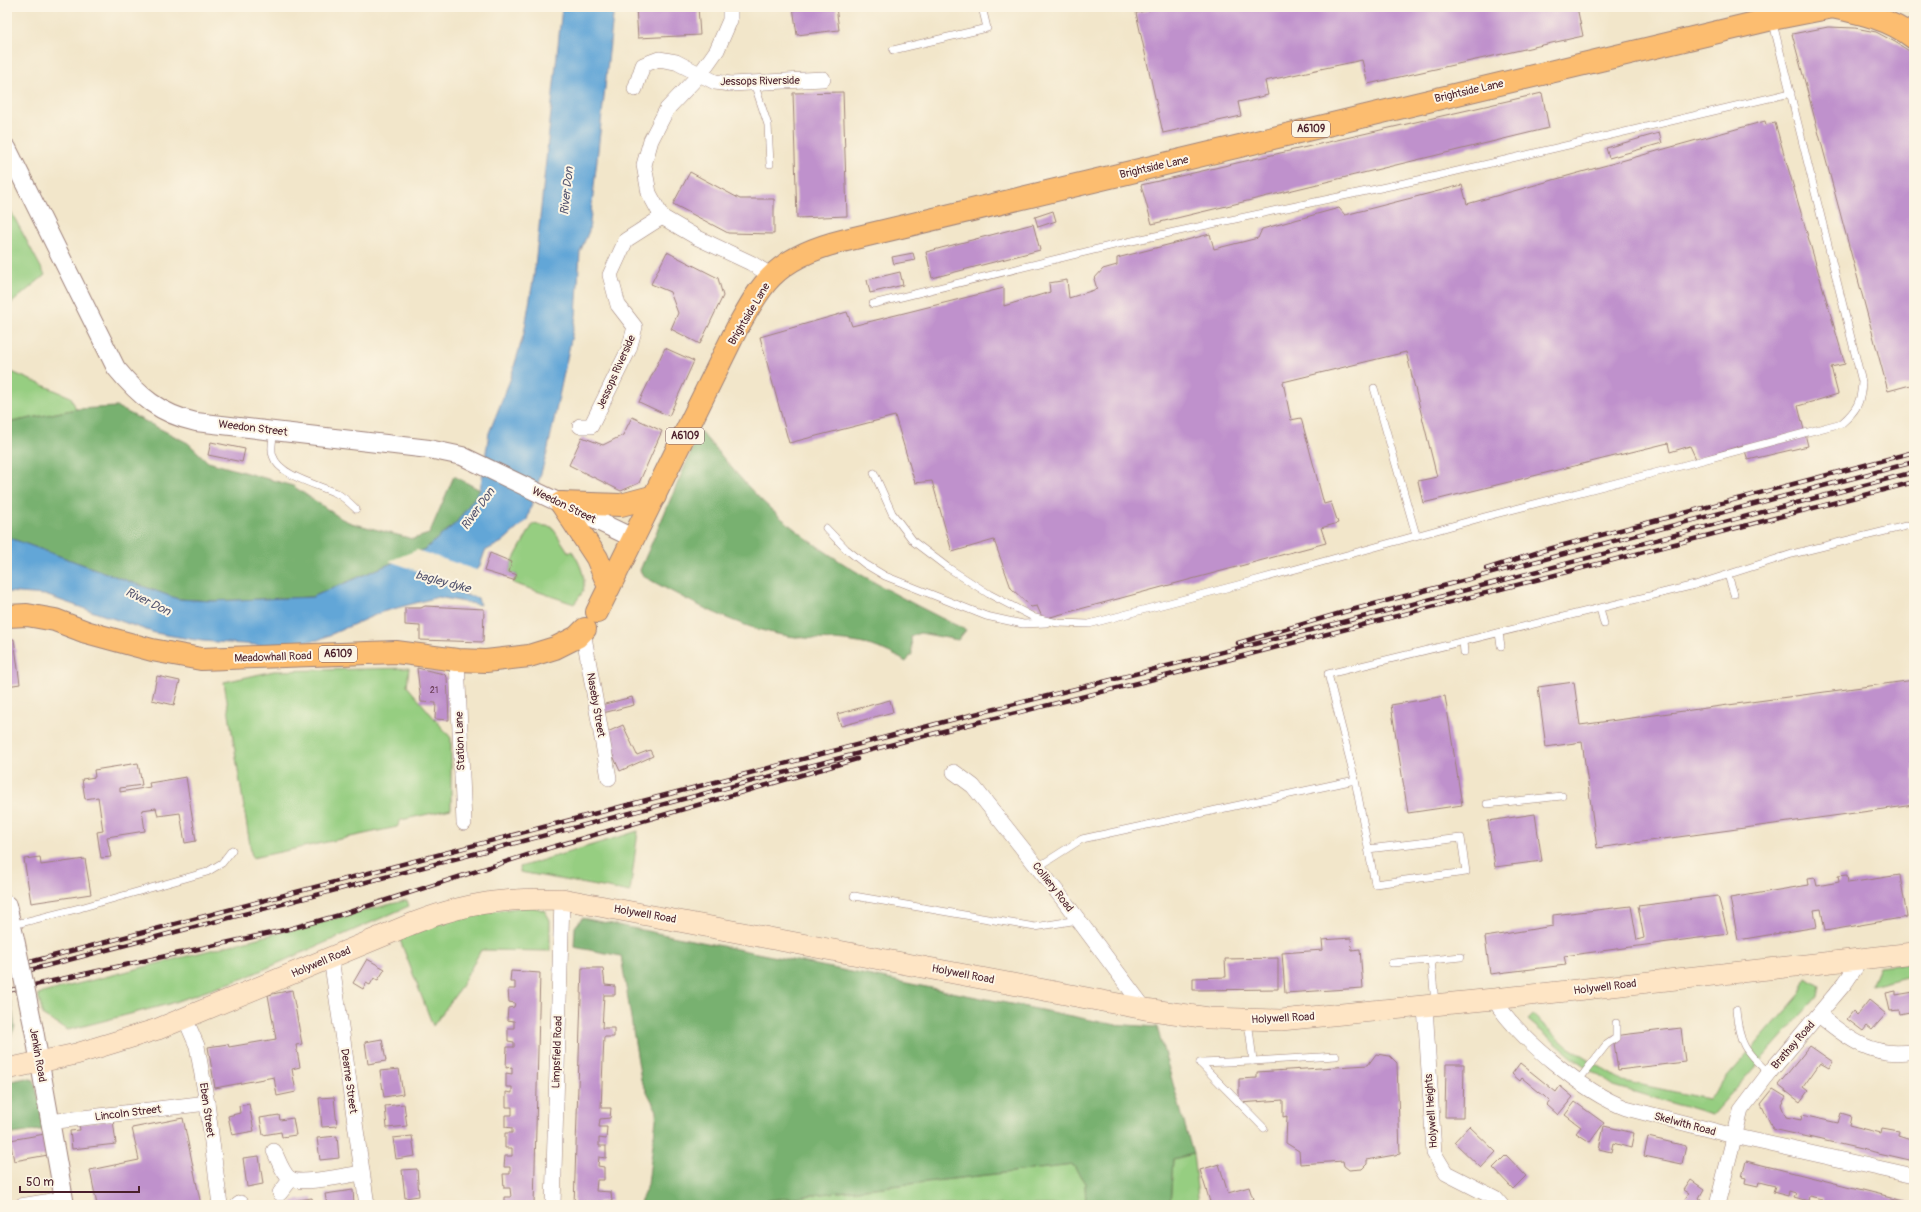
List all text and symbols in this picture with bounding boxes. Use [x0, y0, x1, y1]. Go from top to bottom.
street label: Jessops Riverside [720, 74, 801, 88]
street label: Brightside Lane [1433, 77, 1505, 105]
road number: A6109 [1292, 121, 1330, 137]
street label: Brightside Lane [1118, 153, 1190, 181]
water label: River Don [557, 165, 577, 216]
street label: Brightside Lane [725, 280, 773, 347]
street label: Jessops Riverside [594, 332, 638, 411]
street label: Weedon Street [218, 417, 289, 439]
road number: A6109 [666, 428, 704, 444]
water label: River Don [458, 484, 499, 533]
street label: Weedon Street [530, 484, 599, 526]
water label: bagley dyke [414, 568, 473, 597]
water label: River Don [123, 585, 174, 620]
road number: A6109 [319, 646, 357, 662]
street label: Meadowhall Road [234, 649, 312, 665]
street label: Naseby Street [584, 672, 608, 739]
house number: 21 [430, 685, 438, 696]
street label: Station Lane [452, 711, 468, 771]
street label: Colliery Road [1030, 860, 1076, 914]
street label: Holywell Road [613, 902, 677, 926]
street label: Holywell Road [289, 944, 353, 980]
street label: Holywell Road [931, 962, 995, 986]
street label: Holywell Road [1573, 977, 1637, 997]
street label: Holywell Road [1251, 1010, 1315, 1026]
street label: Limpsfield Road [549, 1015, 565, 1089]
street label: Brathay Road [1769, 1018, 1817, 1072]
street label: Jenkin Road [27, 1027, 49, 1083]
street label: Dearne Street [338, 1048, 360, 1115]
street label: Holywell Heights [1422, 1073, 1440, 1149]
street label: Eben Street [197, 1082, 217, 1139]
street label: Lincoln Street [94, 1102, 163, 1124]
street label: Skelwith Road [1653, 1110, 1717, 1138]
scale bar [20, 1168, 139, 1194]
text: 50 m [26, 1175, 54, 1190]

